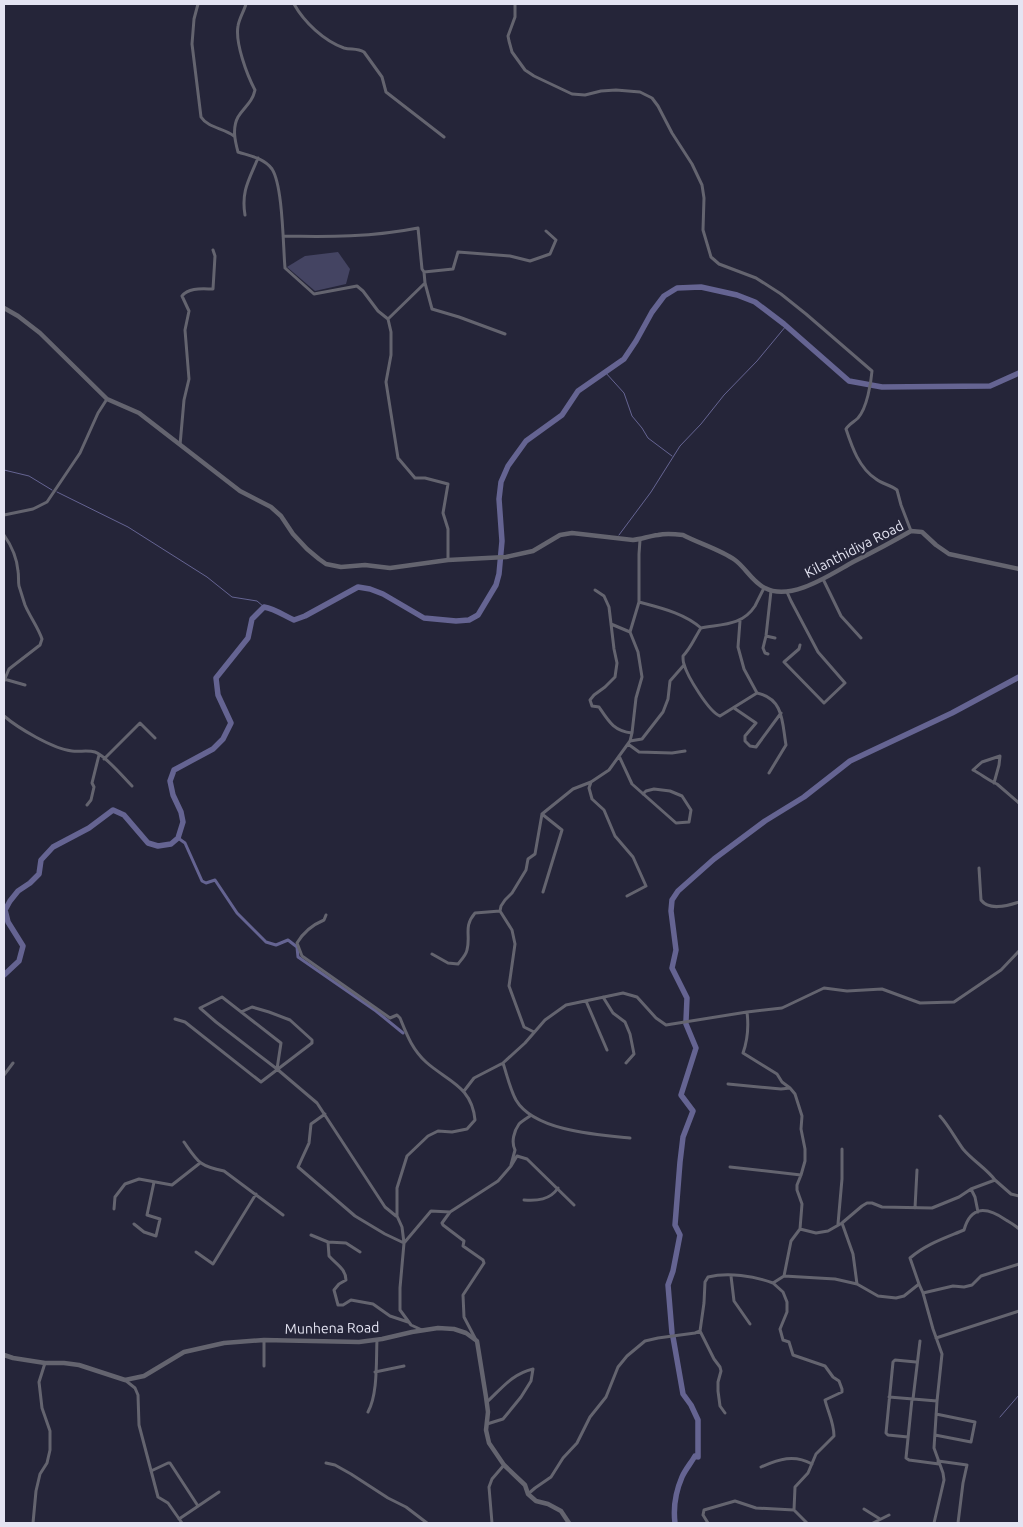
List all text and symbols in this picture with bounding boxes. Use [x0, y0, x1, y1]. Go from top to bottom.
street label: Kilanthidiya Road [802, 517, 906, 581]
street label: Munhena Road [285, 1319, 379, 1337]

